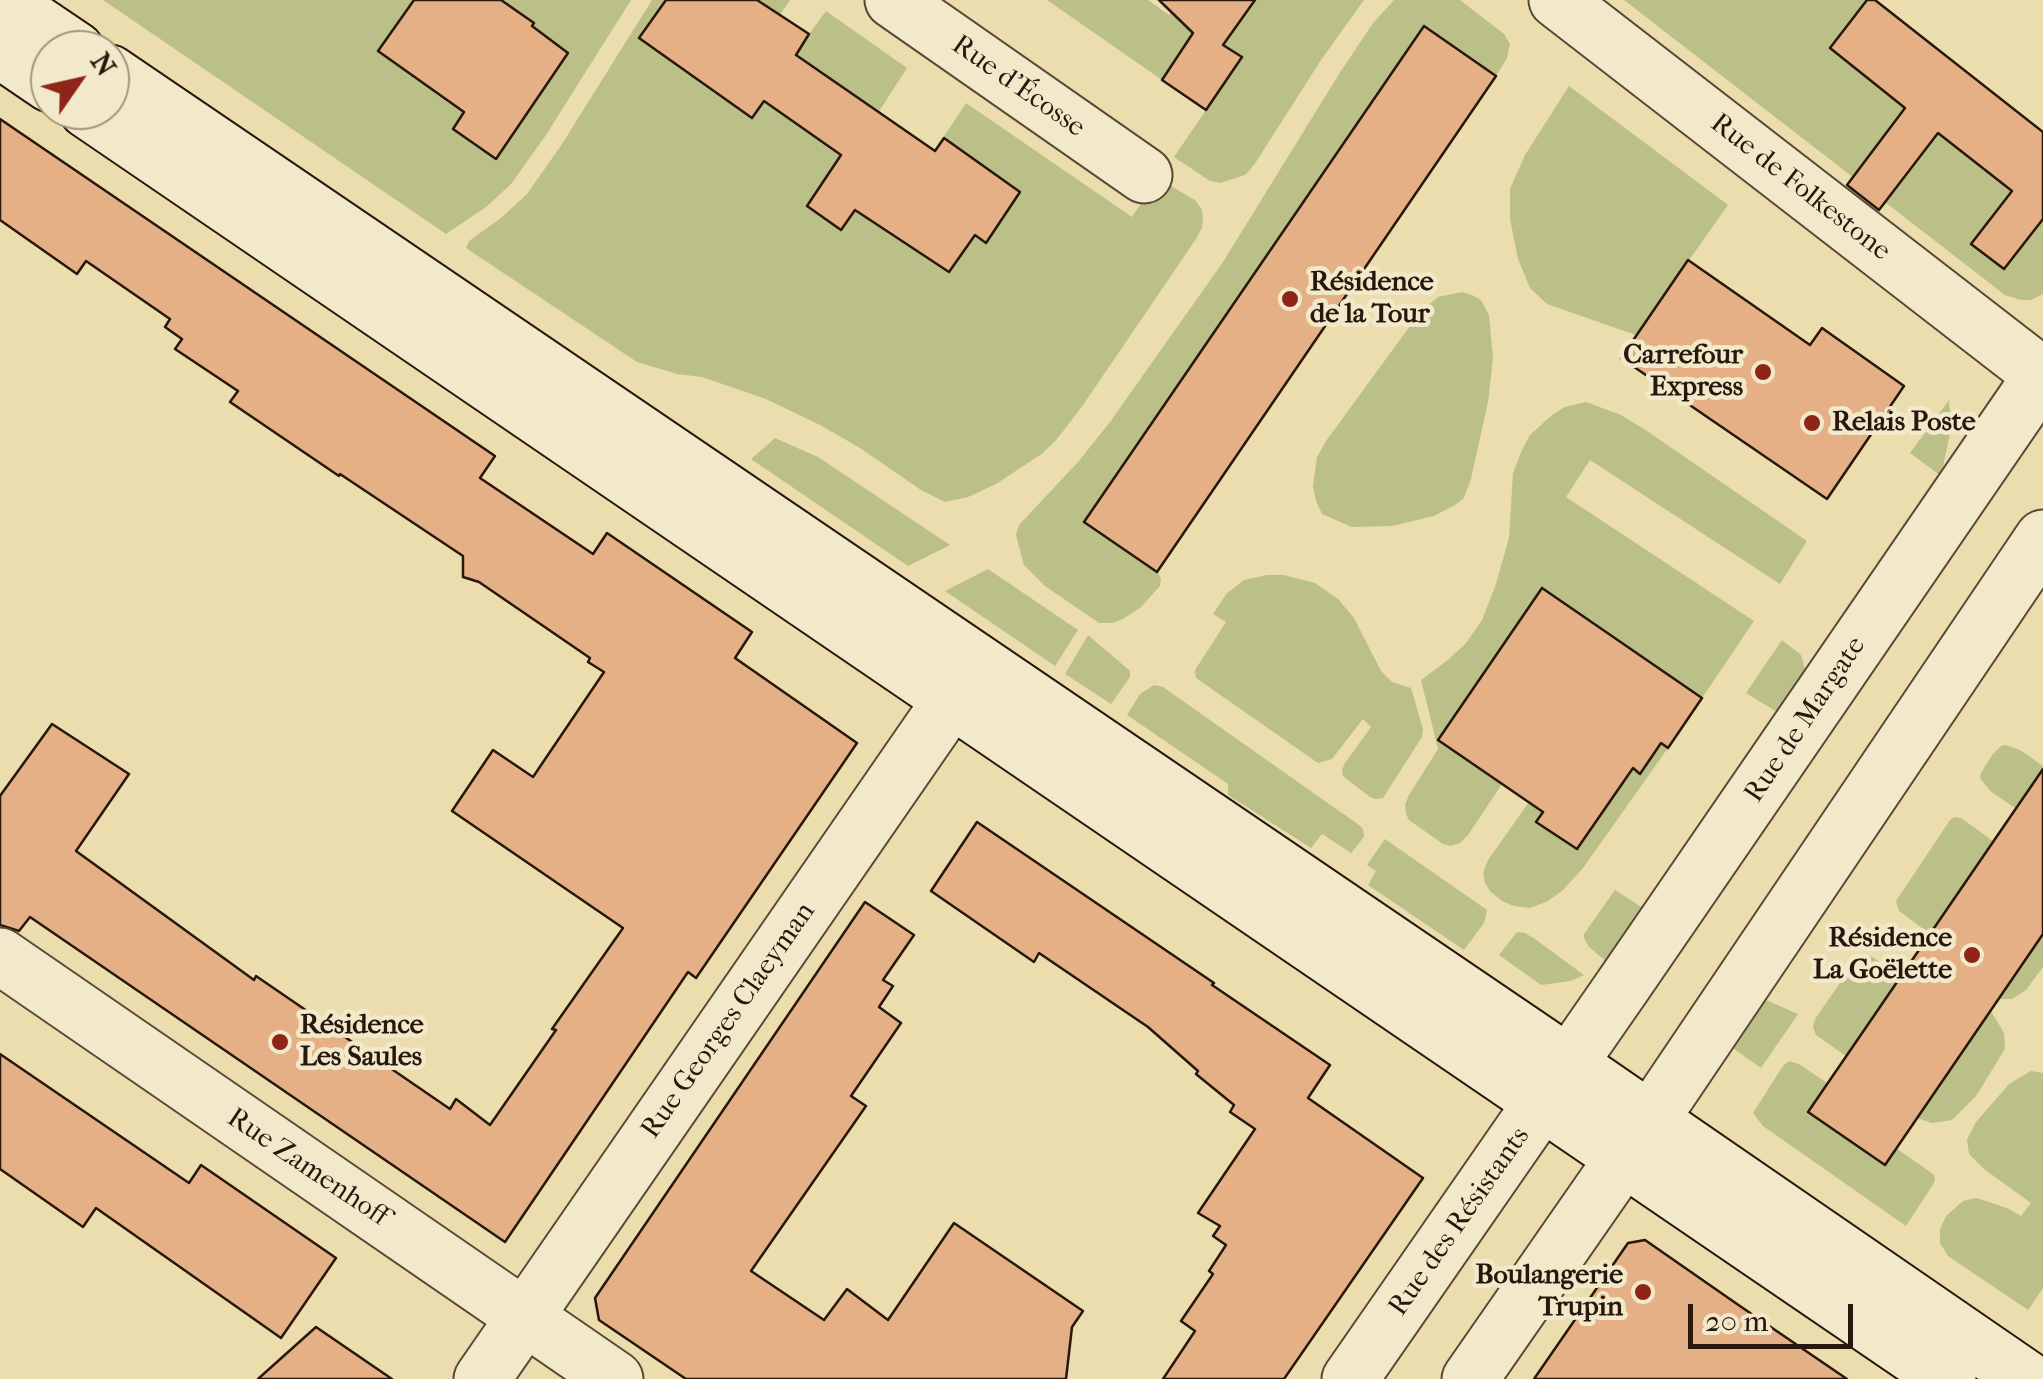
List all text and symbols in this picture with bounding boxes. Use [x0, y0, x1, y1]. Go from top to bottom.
street label: Rue d'Écosse [945, 29, 1091, 145]
north arrow [30, 30, 130, 130]
text: N [84, 46, 123, 82]
street label: Rue de Folkestone [1703, 107, 1897, 269]
place label: Résidence de la Tour [1310, 266, 1434, 332]
marker: Résidence de la Tour [1279, 288, 1301, 310]
place label: Carrefour Express [1623, 339, 1743, 405]
marker: Carrefour Express [1752, 361, 1774, 383]
place label: Relais Poste [1832, 406, 1976, 440]
marker: Relais Poste [1801, 412, 1823, 434]
street label: Rue de Margate [1738, 631, 1874, 809]
street label: Rue Georges Claeyman [635, 897, 823, 1145]
place label: Résidence La Goëlette [1813, 922, 1952, 988]
marker: Résidence La Goëlette [1961, 944, 1983, 966]
place label: Résidence Les Saules [300, 1009, 424, 1075]
marker: Résidence Les Saules [269, 1031, 291, 1053]
street label: Rue Zamenhoff [220, 1102, 394, 1234]
street label: Rue des Résistants [1382, 1121, 1538, 1323]
place label: Boulangerie Trupin [1475, 1259, 1623, 1325]
marker: Boulangerie Trupin [1632, 1281, 1654, 1303]
scale bar [1693, 1284, 1858, 1346]
text: 20 m [1705, 1304, 1768, 1339]

